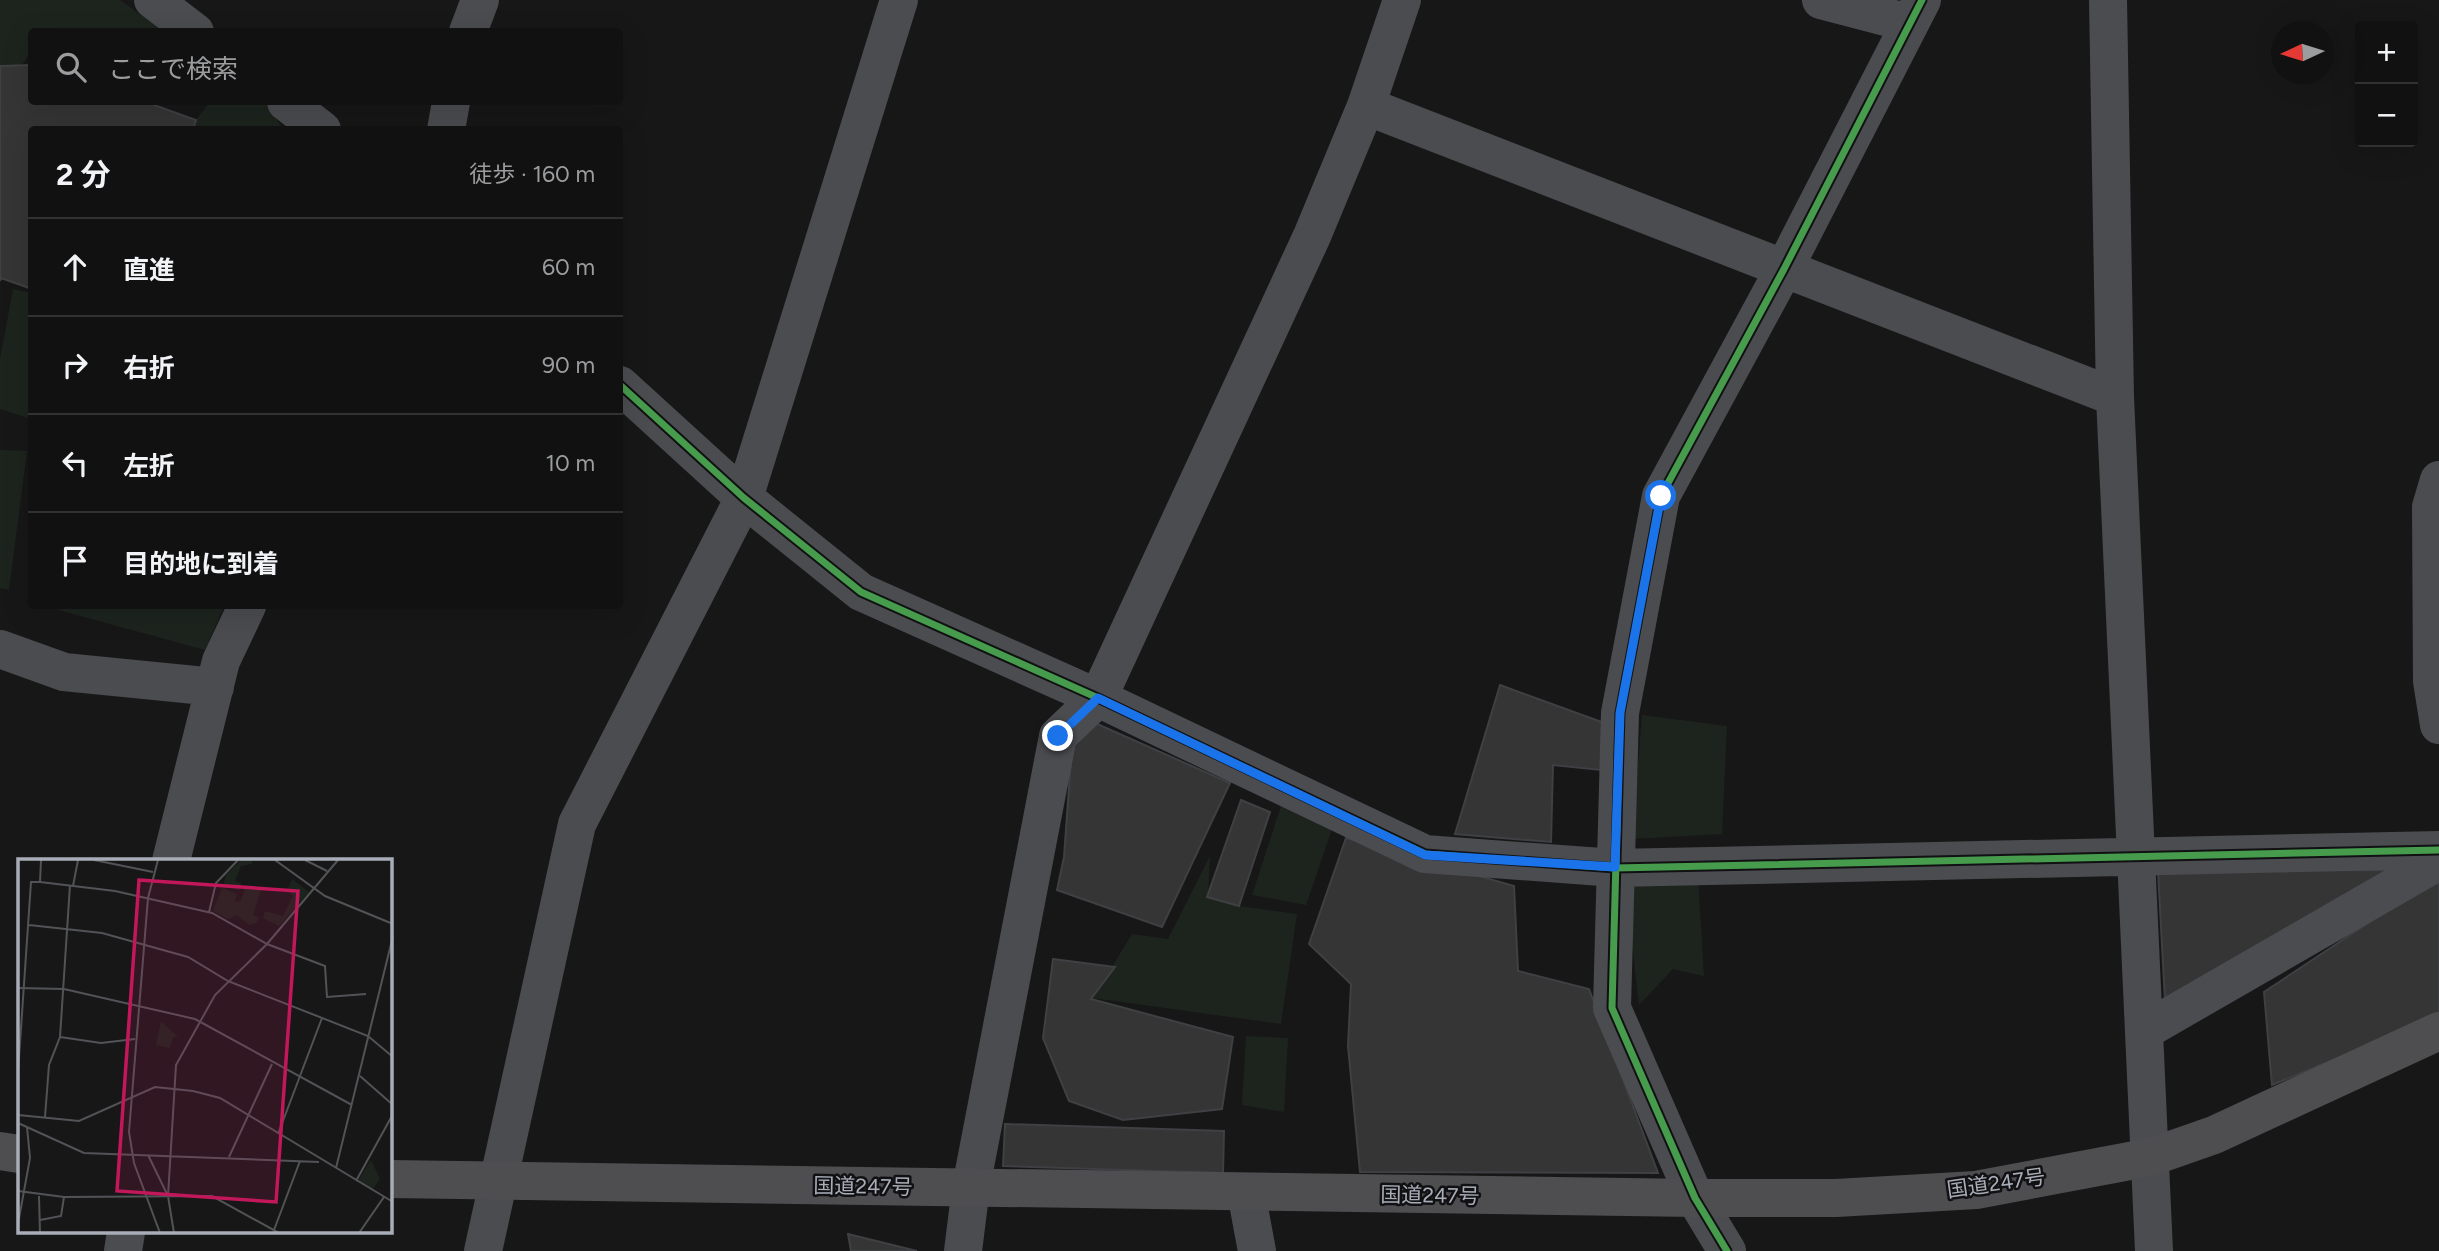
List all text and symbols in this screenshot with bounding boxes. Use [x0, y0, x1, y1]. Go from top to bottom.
north arrow [2271, 21, 2334, 84]
map controls [2355, 21, 2418, 147]
button: + [2355, 21, 2418, 84]
search box [28, 28, 623, 105]
icon: search [52, 48, 90, 86]
text: ここで検索 [108, 53, 238, 85]
button: − [2355, 84, 2418, 147]
text: 2 分 [56, 156, 111, 193]
text: 徒歩 · 160 m [469, 160, 595, 188]
icon: ahead [56, 248, 94, 286]
text: 60 m [542, 253, 595, 281]
text: 直進 [123, 254, 175, 286]
icon: right [56, 346, 94, 384]
text: 90 m [542, 351, 595, 379]
text: 右折 [123, 352, 175, 384]
icon: left [56, 444, 94, 482]
text: 10 m [546, 449, 595, 477]
text: 左折 [123, 450, 175, 482]
route start [1645, 480, 1676, 511]
icon: arrive [56, 542, 94, 580]
text: 目的地に到着 [123, 548, 279, 580]
route end [1042, 720, 1073, 751]
inset map [18, 859, 392, 1234]
street label: 国道247号 [1945, 1164, 2047, 1202]
street label: 国道247号 [813, 1173, 913, 1199]
street label: 国道247号 [1380, 1182, 1480, 1208]

